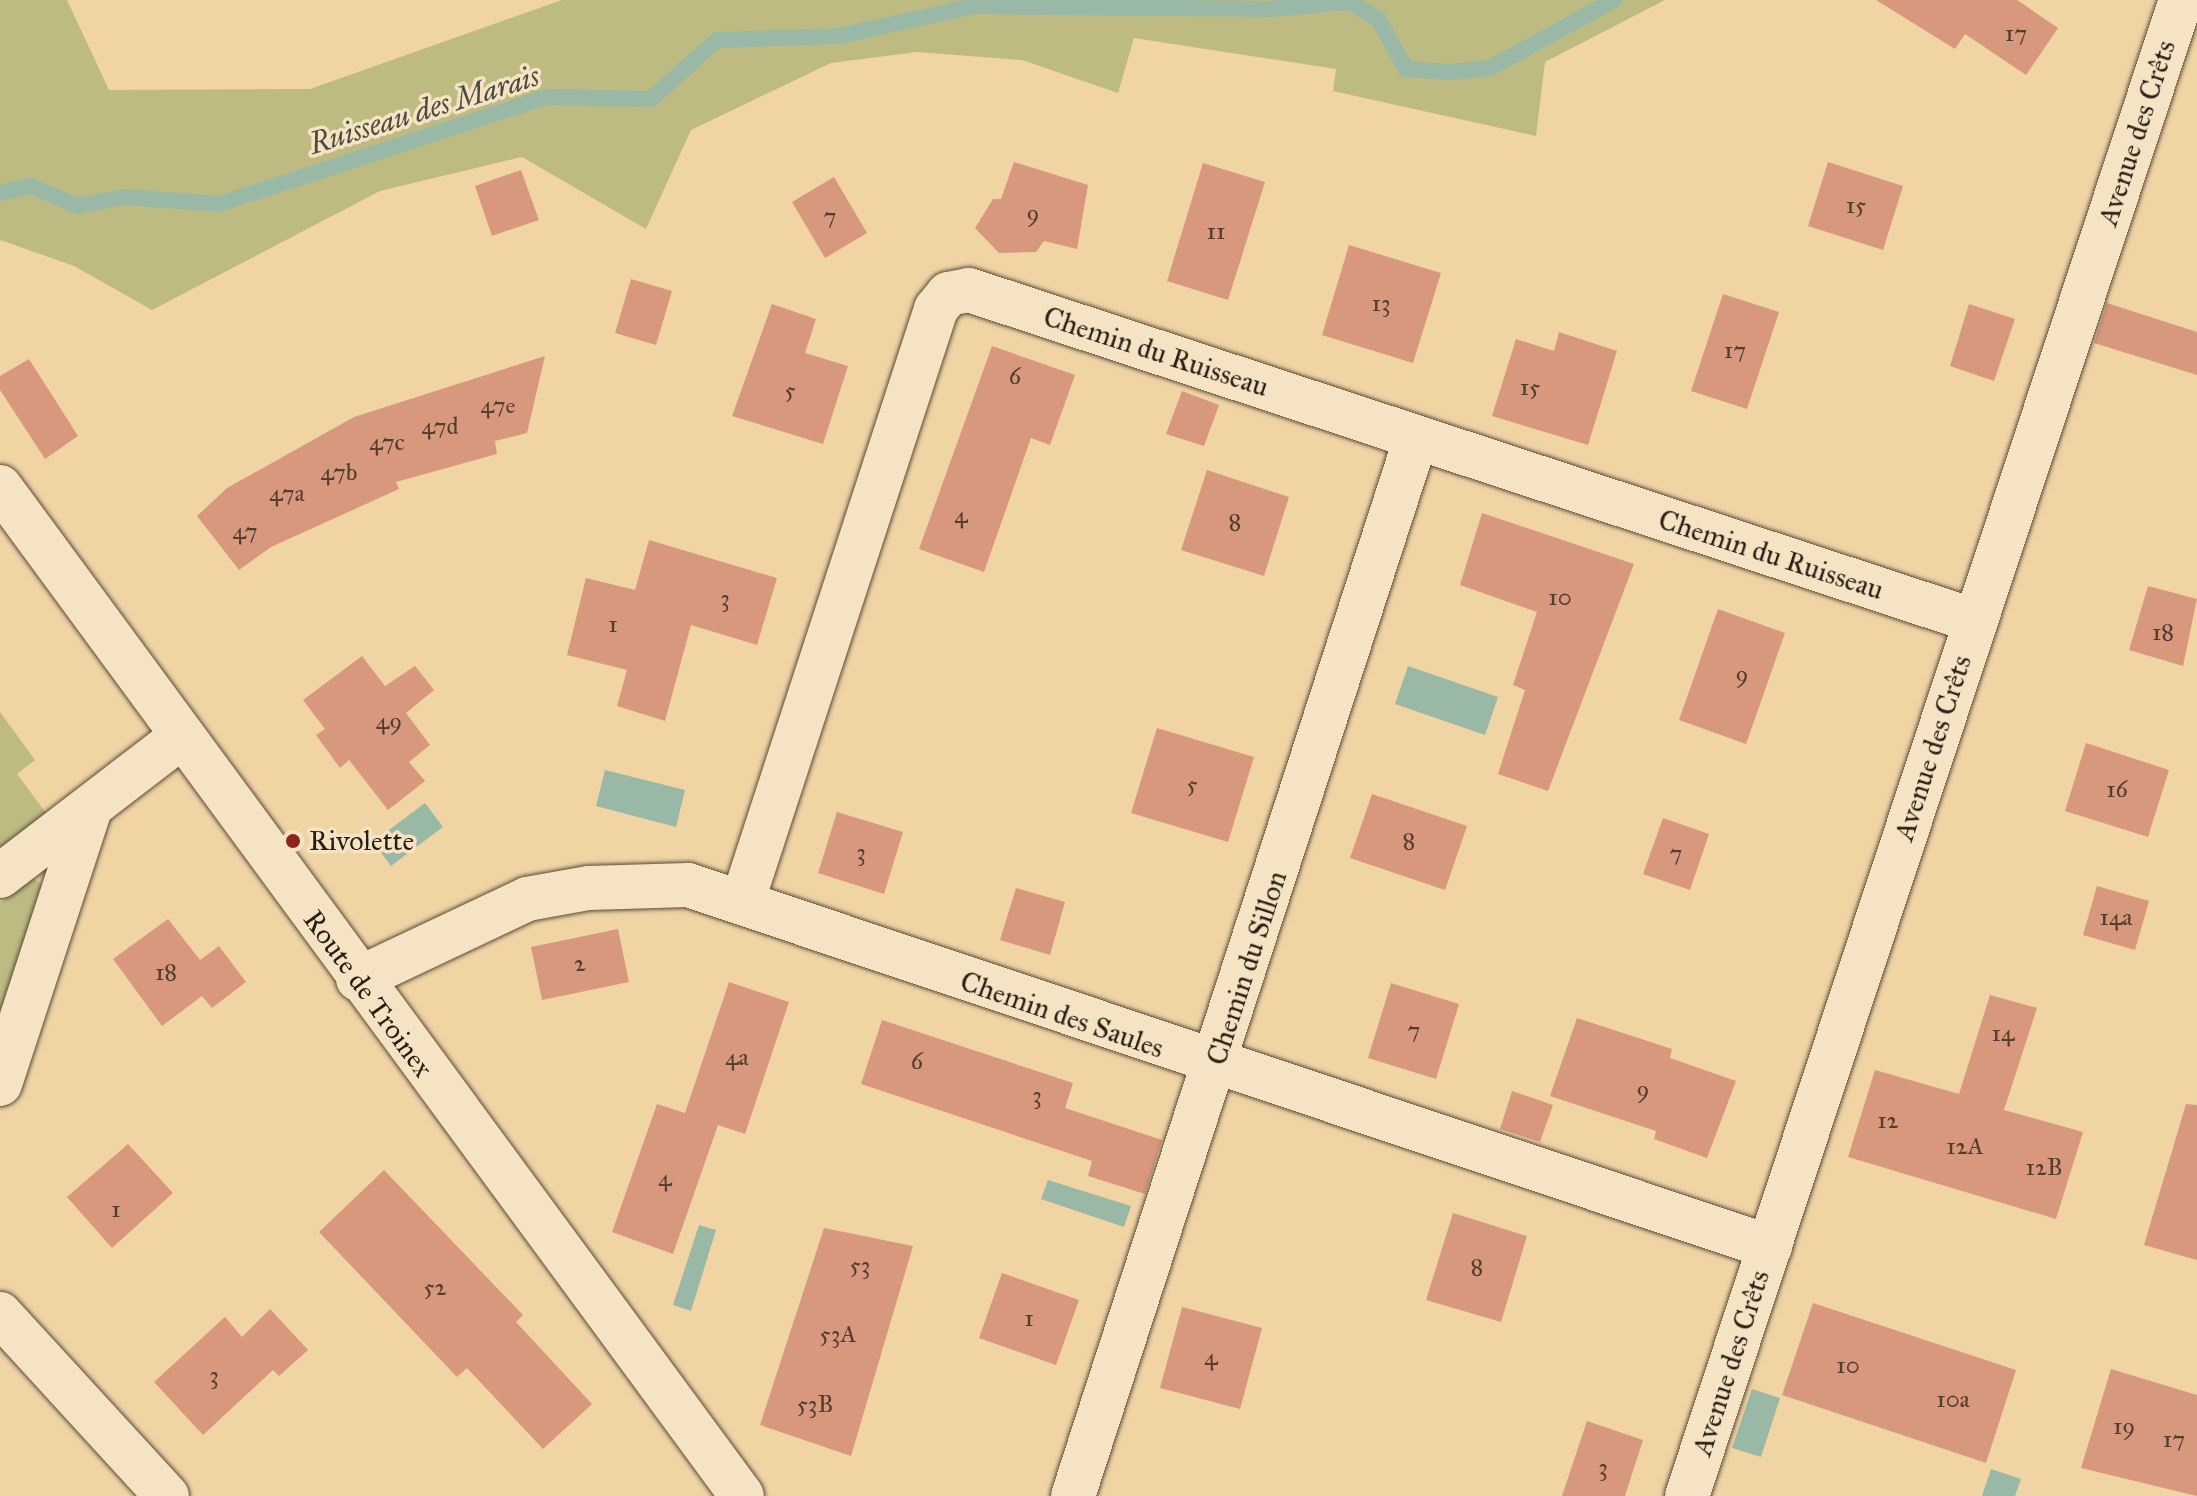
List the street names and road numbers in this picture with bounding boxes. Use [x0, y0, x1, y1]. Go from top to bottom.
street label: Avenue des Crêts [2091, 36, 2183, 230]
street label: Chemin du Ruisseau [1039, 300, 1273, 404]
street label: Chemin du Ruisseau [1654, 503, 1888, 607]
street label: Avenue des Crêts [1887, 651, 1979, 845]
street label: Chemin du Sillon [1200, 867, 1294, 1069]
street label: Route de Troinex [296, 904, 440, 1084]
street label: Chemin des Saules [956, 964, 1168, 1066]
street label: Avenue des Crêts [1685, 1266, 1777, 1460]

